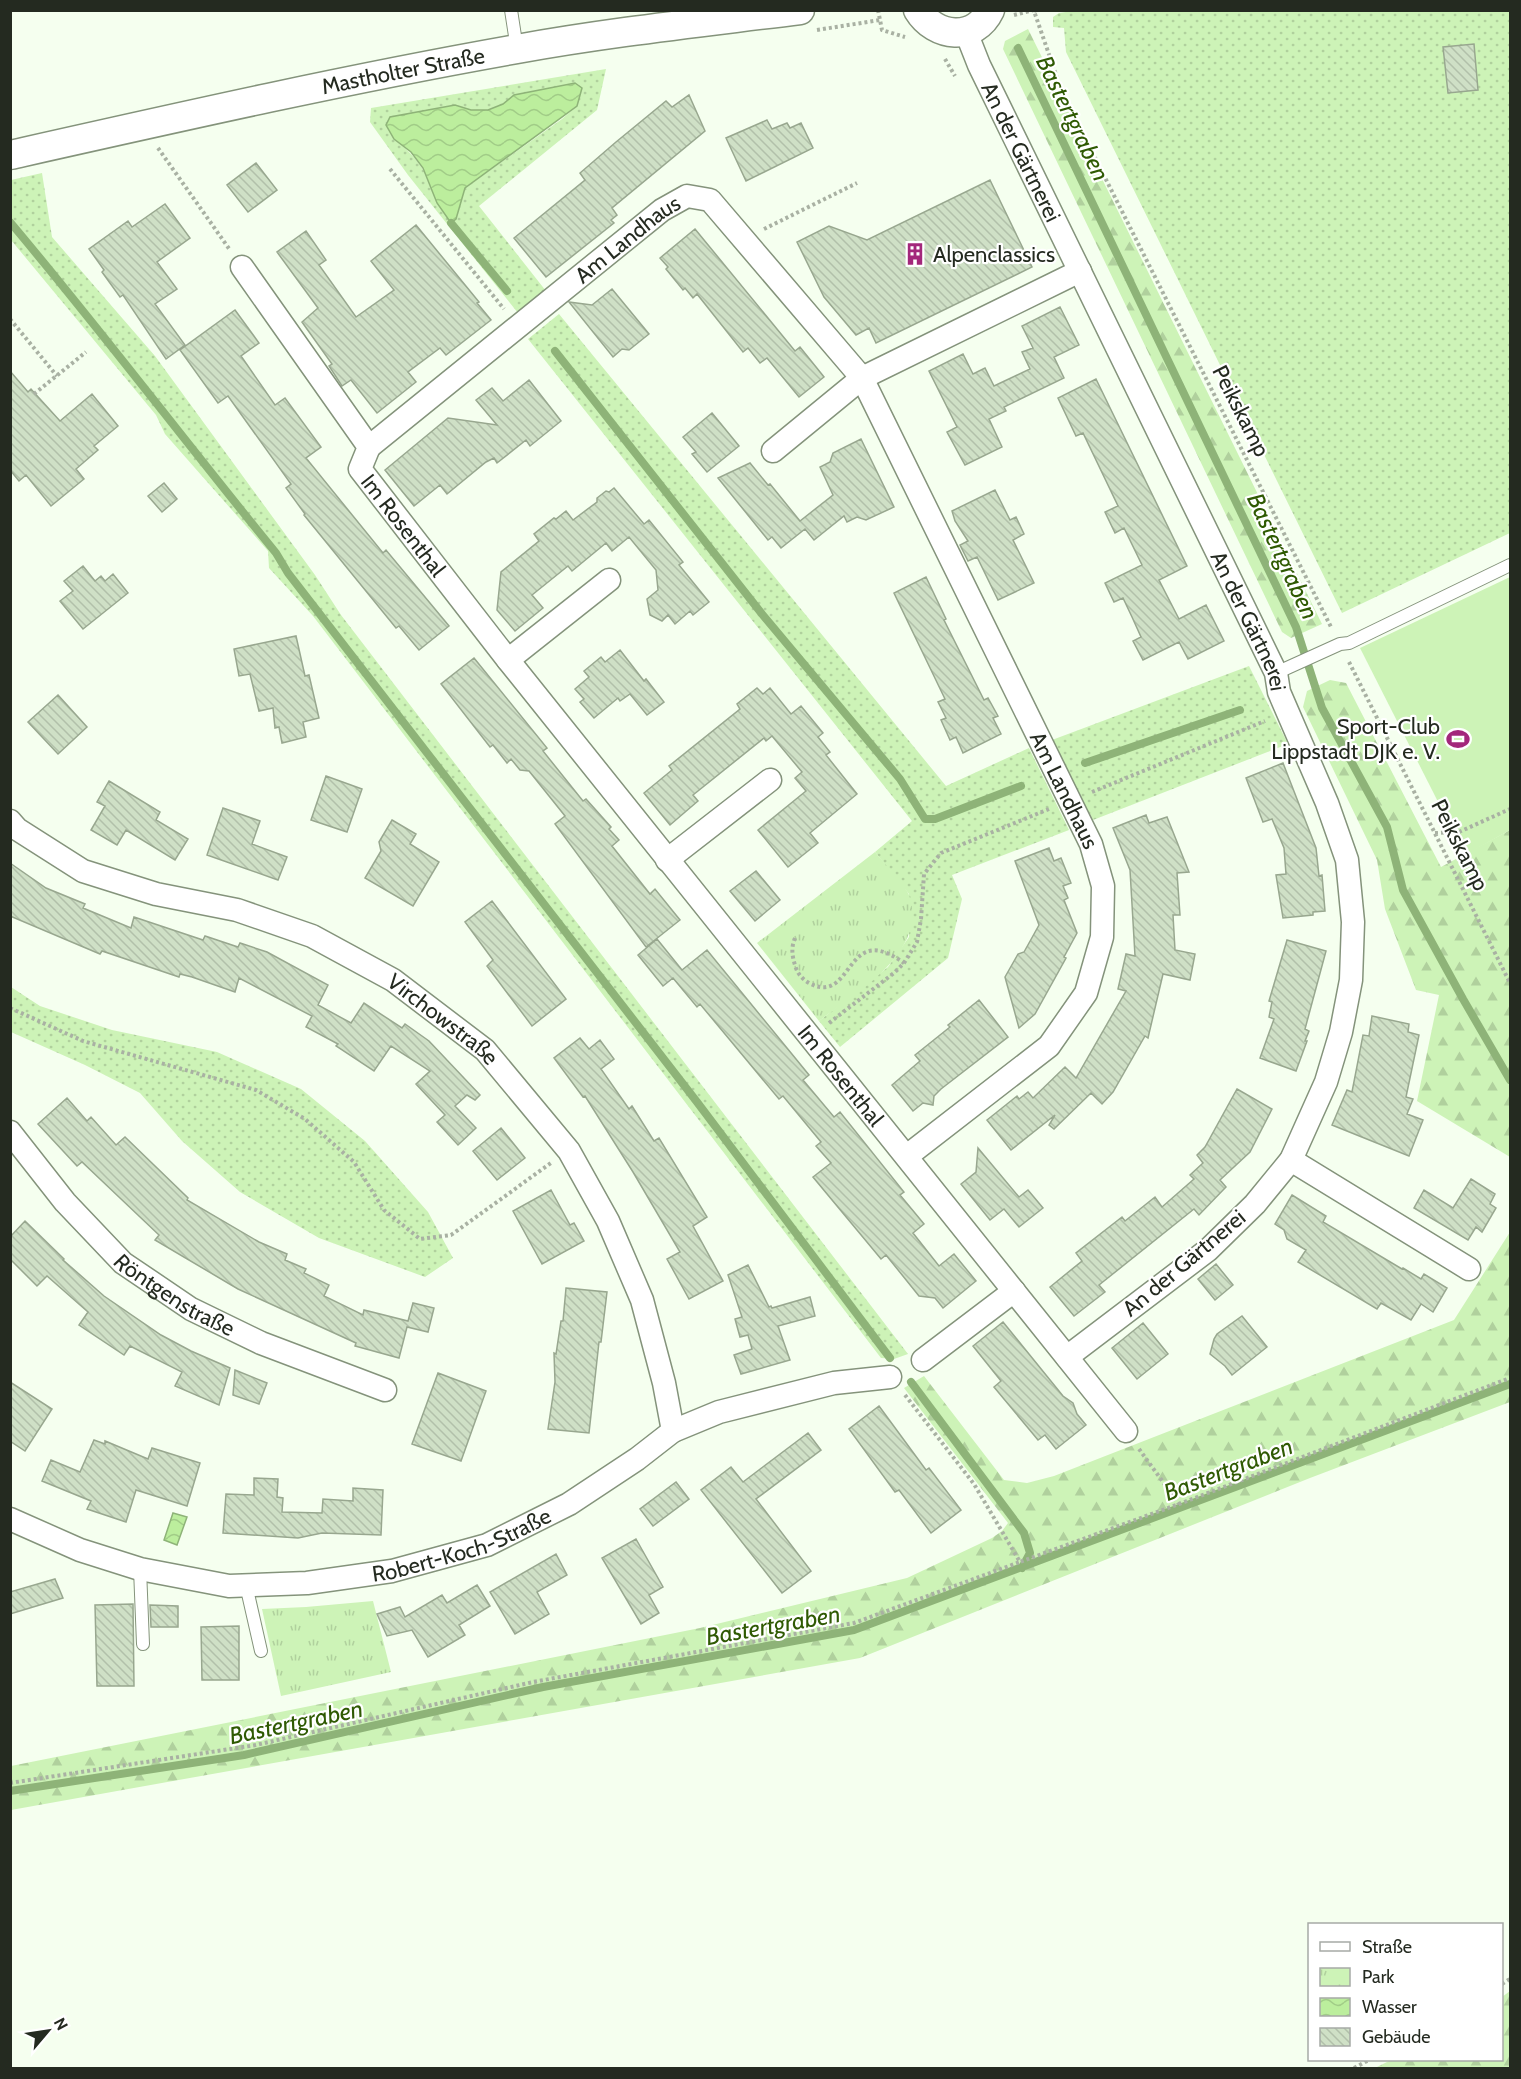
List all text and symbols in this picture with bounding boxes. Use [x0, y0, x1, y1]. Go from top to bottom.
street label: Mastholter Straße [319, 42, 487, 100]
water label: Bastertgraben [1030, 51, 1116, 185]
street label: An der Gärtnerei [976, 77, 1067, 226]
street label: Am Landhaus [569, 189, 685, 289]
building icon: Alpenclassics [902, 241, 928, 267]
place label: Alpenclassics [933, 241, 1055, 268]
street label: Peikskamp [1206, 361, 1276, 461]
street label: Im Rosenthal [355, 468, 452, 582]
water label: Bastertgraben [1241, 488, 1325, 624]
street label: An der Gärtnerei [1205, 546, 1292, 693]
place label: Sport-Club Lippstadt DJK e. V. [1271, 713, 1440, 765]
sports icon: Sport-Club Lippstadt DJK e. V. [1445, 726, 1471, 752]
street label: Am Landhaus [1024, 727, 1105, 853]
street label: Peikskamp [1425, 795, 1495, 895]
street label: Virchowstraße [382, 967, 505, 1070]
street label: Im Rosenthal [792, 1019, 890, 1132]
street label: An der Gärtnerei [1117, 1204, 1251, 1322]
street label: Röntgenstraße [108, 1248, 239, 1342]
water label: Bastertgraben [1159, 1431, 1297, 1507]
street label: Robert-Koch-Straße [370, 1502, 555, 1587]
water label: Bastertgraben [704, 1599, 842, 1651]
water label: Bastertgraben [227, 1694, 365, 1750]
legend [1308, 1923, 1503, 2061]
text: Straße [1362, 1936, 1412, 1958]
text: Park [1362, 1966, 1395, 1988]
text: Wasser [1362, 1996, 1417, 2018]
north arrow [18, 2001, 78, 2061]
text: N [50, 2014, 72, 2034]
text: Gebäude [1362, 2026, 1431, 2048]

